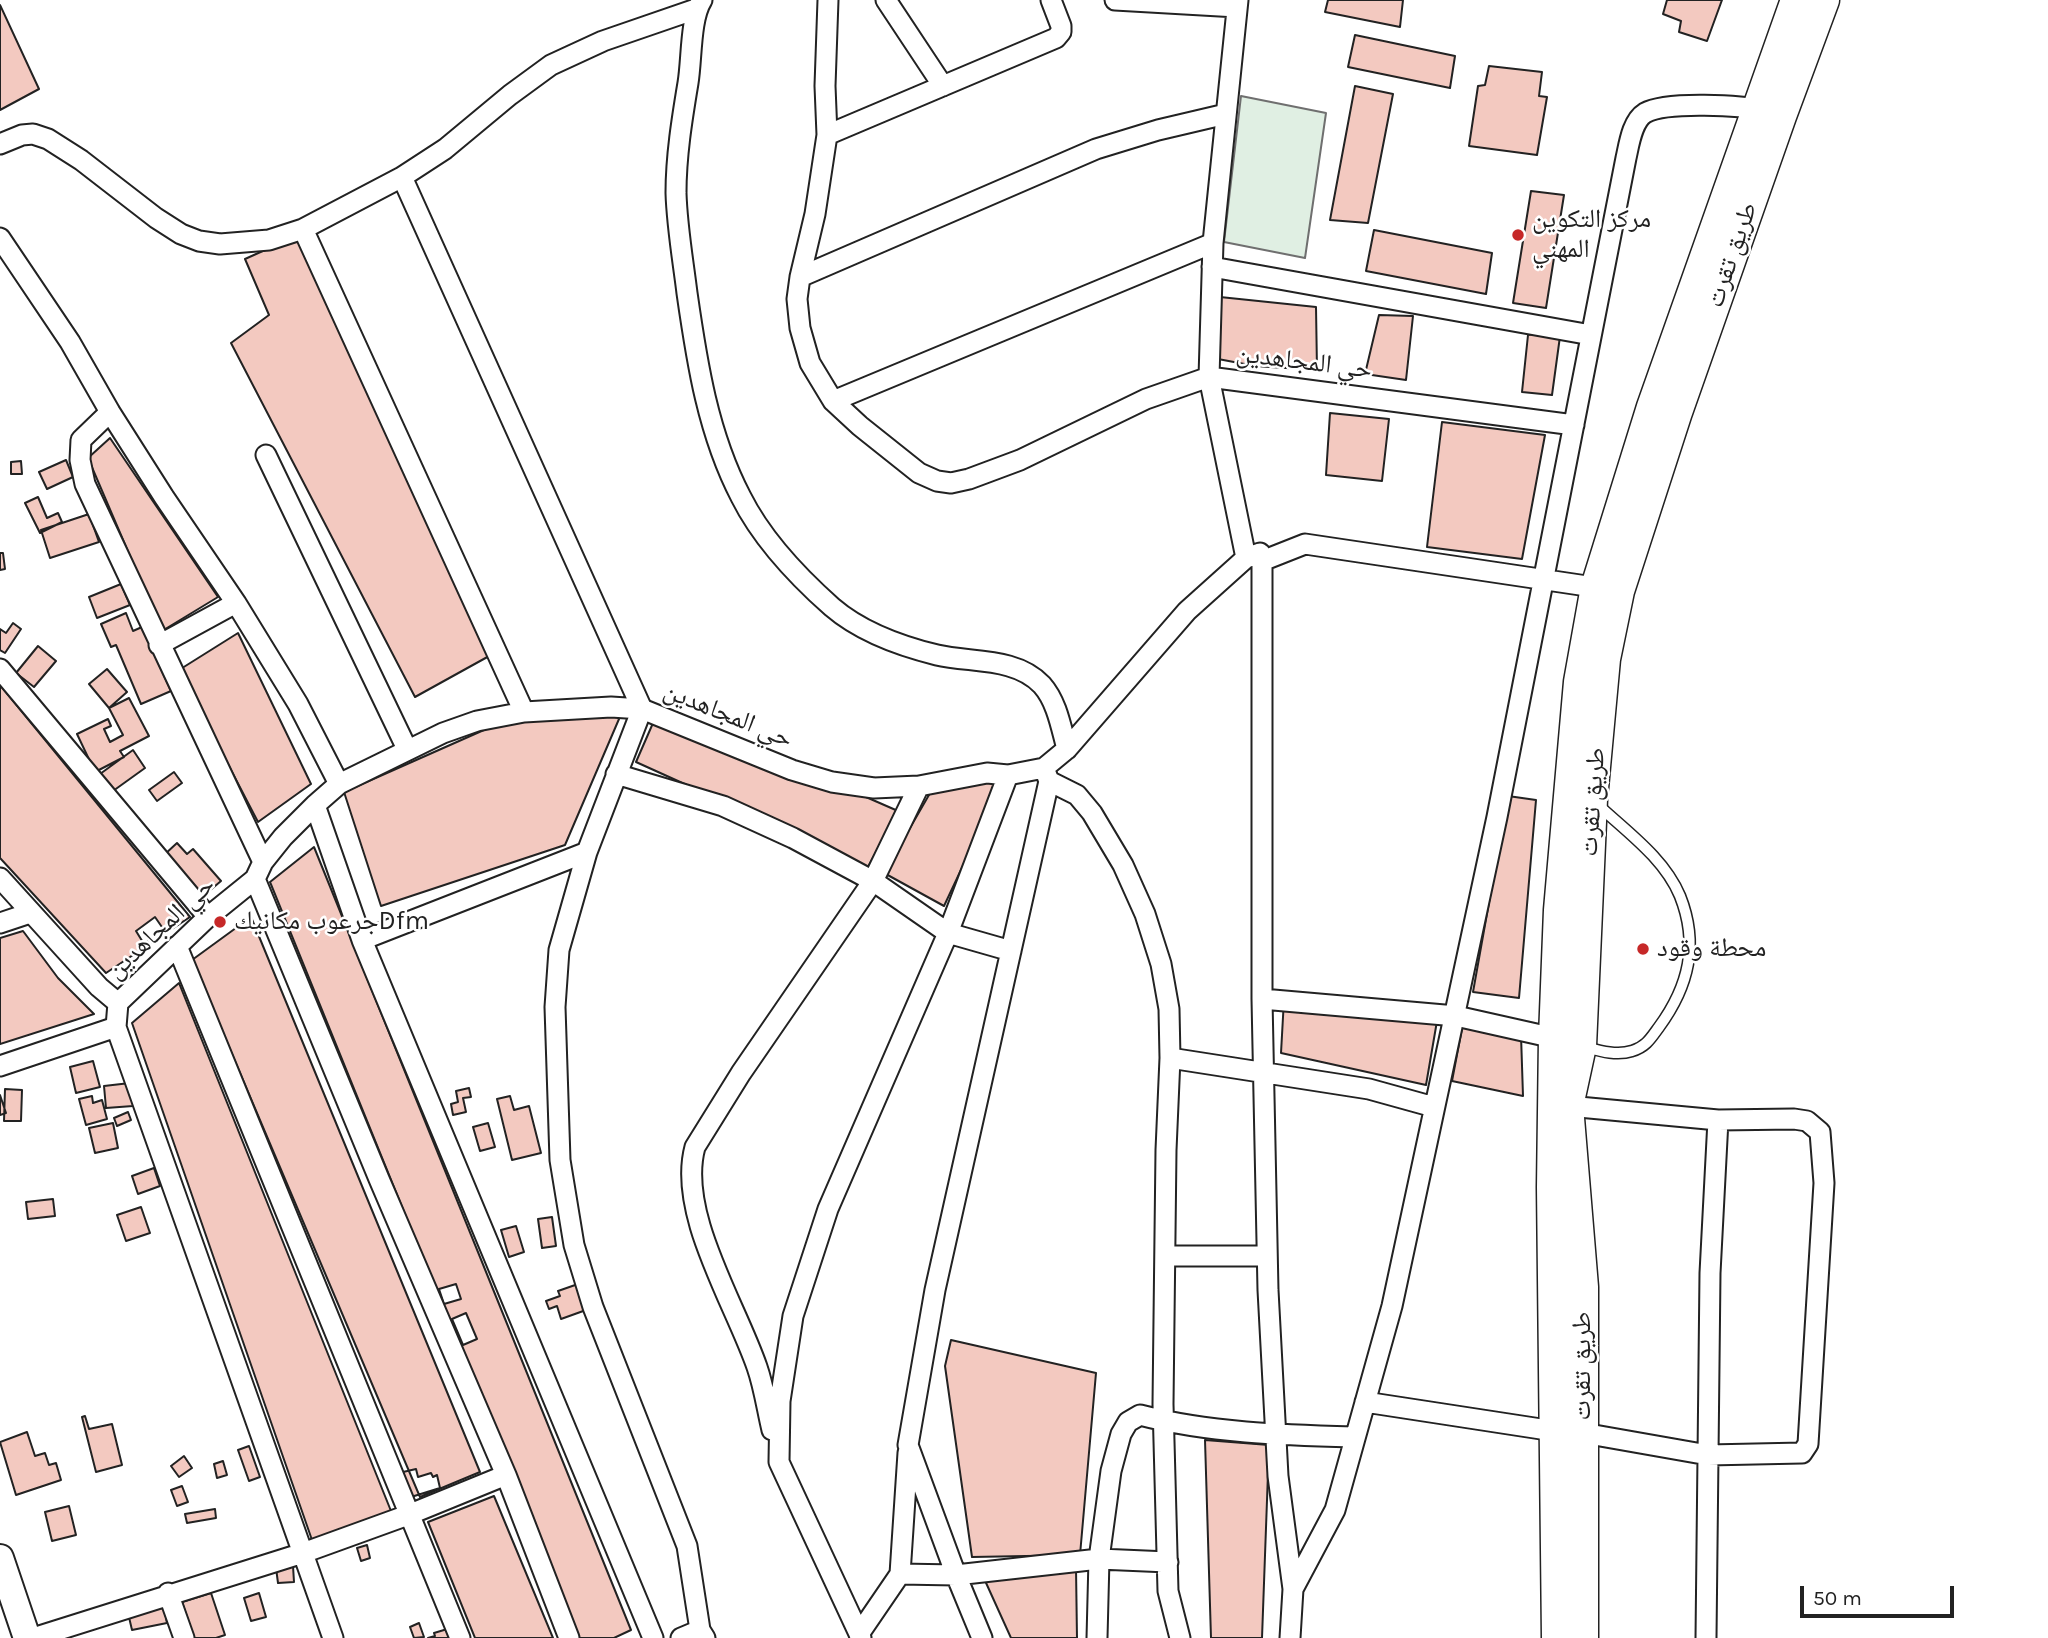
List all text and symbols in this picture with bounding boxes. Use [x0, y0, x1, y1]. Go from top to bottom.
street label: طريق تقرت [1700, 198, 1764, 312]
place label: مركز التكوين المهني [1532, 204, 1651, 266]
marker: مركز التكوين المهني [1510, 227, 1526, 243]
street label: حي المجاهدين [1234, 338, 1374, 386]
street label: حي المجاهدين [659, 675, 797, 755]
street label: طريق تقرت [1574, 747, 1612, 857]
street label: حي المجاهدين [100, 870, 222, 986]
place label: جرعوب مكانيكDfm [234, 906, 429, 938]
marker: جرعوب مكانيكDfm [212, 914, 228, 930]
place label: محطة وقود [1657, 933, 1766, 965]
marker: محطة وقود [1635, 941, 1651, 957]
street label: طريق تقرت [1567, 1311, 1599, 1421]
scale bar [1803, 1572, 1957, 1616]
text: 50 m [1813, 1586, 1862, 1610]

